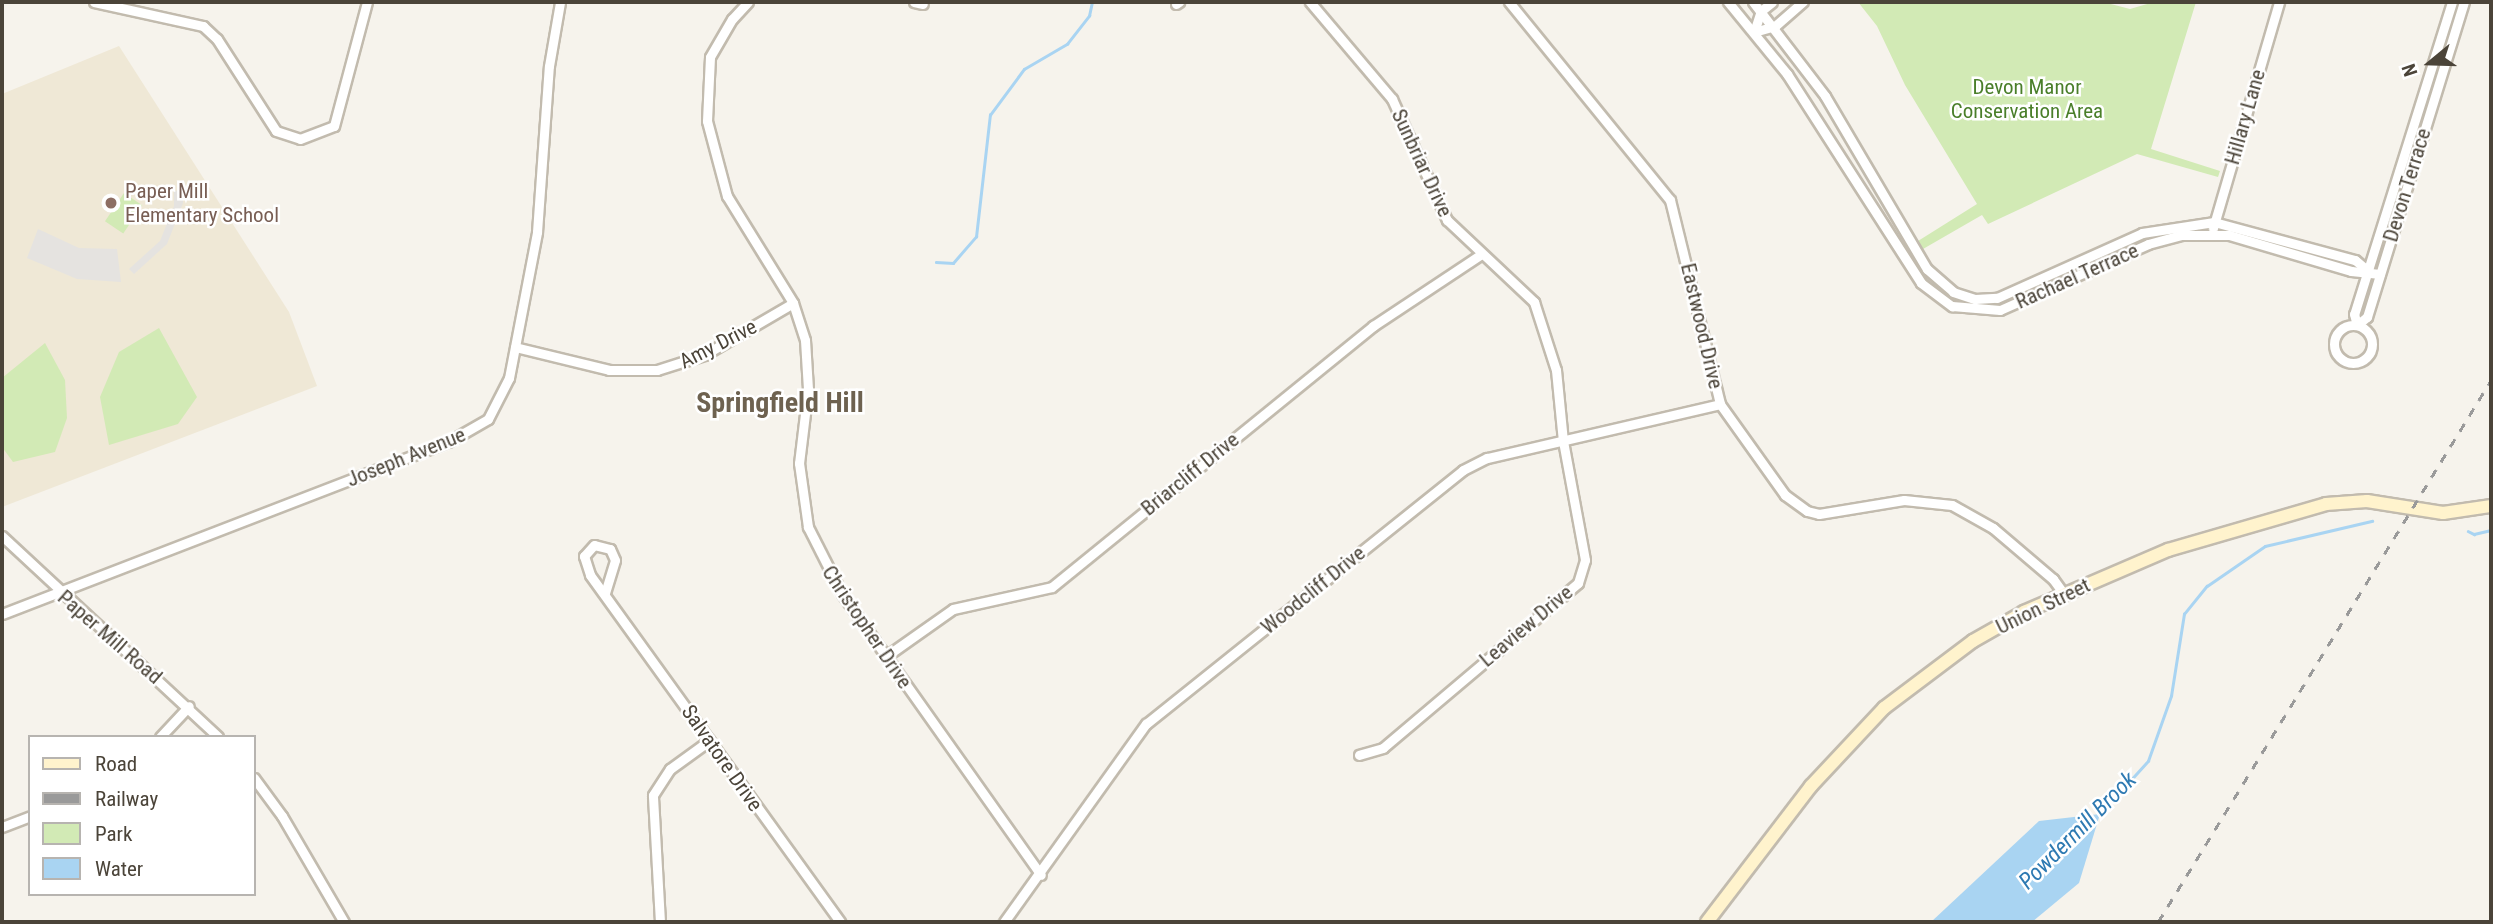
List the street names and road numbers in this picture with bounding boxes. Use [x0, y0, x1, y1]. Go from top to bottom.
street label: Hillary Lane [2219, 67, 2271, 167]
street label: Sunbriar Drive [1386, 105, 1458, 221]
street label: Devon Terrace [2378, 125, 2436, 245]
street label: Rachael Terrace [2011, 238, 2143, 314]
street label: Eastwood Drive [1675, 261, 1729, 391]
street label: Amy Drive [675, 314, 761, 374]
street label: Joseph Avenue [343, 422, 469, 492]
street label: Briarcliff Drive [1136, 427, 1244, 521]
street label: Woodcliff Drive [1256, 540, 1370, 640]
street label: Christopher Drive [817, 561, 917, 693]
street label: Union Street [1992, 572, 2094, 640]
street label: Leaview Drive [1474, 580, 1578, 672]
street label: Paper Mill Road [53, 585, 167, 689]
street label: Salvatore Drive [676, 700, 768, 816]

